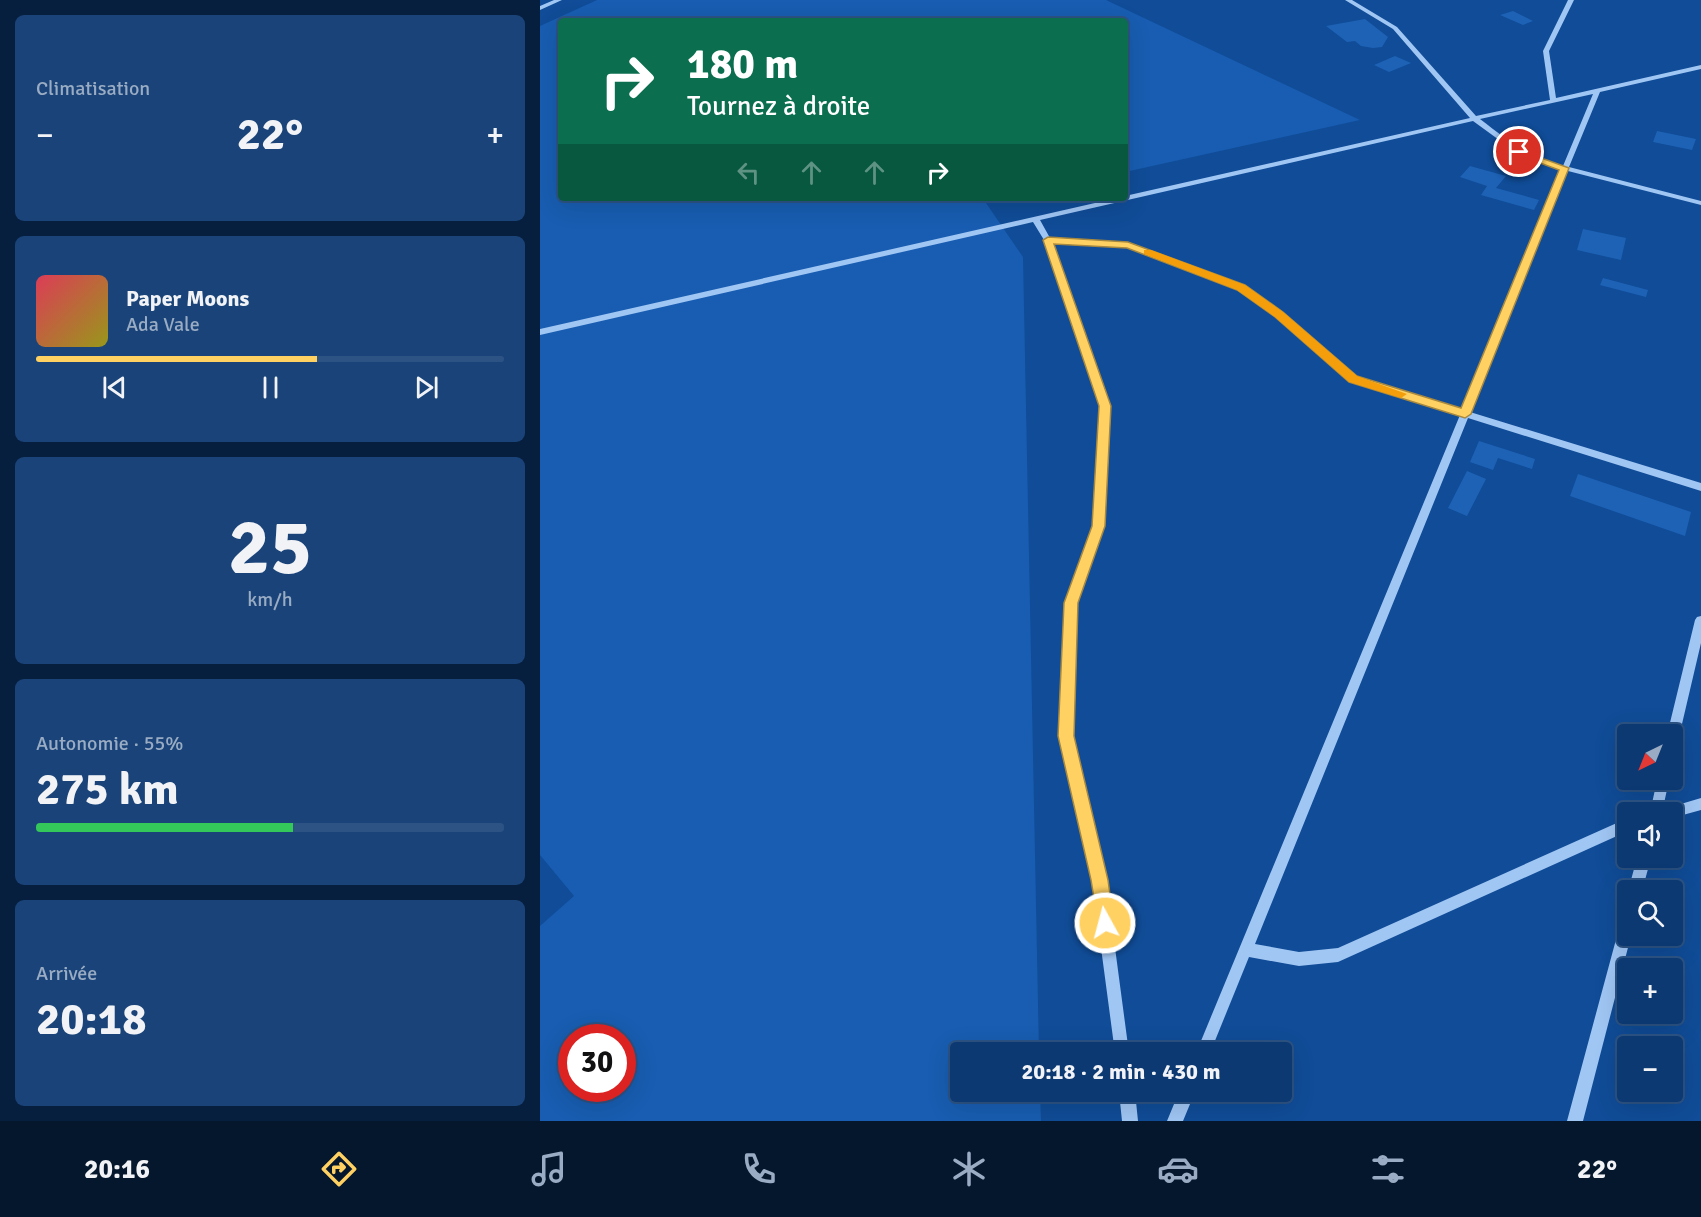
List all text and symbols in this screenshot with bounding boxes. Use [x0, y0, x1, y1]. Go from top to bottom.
text: 180 m [687, 39, 798, 90]
icon: right [588, 42, 666, 120]
text: Climatisation [36, 76, 150, 101]
text: Tournez à droite [687, 90, 870, 123]
text: 22° [237, 107, 303, 162]
text: − [36, 115, 54, 156]
text: + [486, 115, 504, 156]
pin [1493, 126, 1544, 177]
icon: arrive [1502, 135, 1535, 168]
icon: left [732, 156, 765, 189]
icon: ahead [795, 156, 828, 189]
icon: ahead [858, 156, 891, 189]
icon: right [921, 156, 954, 189]
text: Paper Moons [126, 285, 249, 312]
text: Ada Vale [126, 312, 200, 337]
icon: previous [98, 371, 131, 404]
icon: pause [254, 371, 287, 404]
icon: next [410, 371, 443, 404]
text: 25 [228, 500, 312, 596]
text: km/h [247, 587, 293, 612]
north arrow [1617, 724, 1683, 790]
map controls [1617, 724, 1683, 1102]
text: Autonomie · 55% [36, 731, 183, 756]
text: 275 km [36, 762, 179, 817]
button: sound [1617, 802, 1683, 868]
button: search [1617, 880, 1683, 946]
position arrow [1073, 891, 1137, 955]
button: + [1617, 958, 1683, 1024]
text: Arrivée [36, 961, 97, 986]
text: 20:18 [36, 992, 146, 1047]
speed limit sign: 30 [558, 1024, 636, 1102]
button: − [1617, 1036, 1683, 1102]
text: 20:18 · 2 min · 430 m [1021, 1058, 1221, 1085]
icon: directions [318, 1148, 360, 1190]
icon: music [528, 1148, 570, 1190]
icon: phone [738, 1148, 780, 1190]
icon: climate [948, 1148, 990, 1190]
icon: car [1157, 1148, 1199, 1190]
icon: filters [1367, 1148, 1409, 1190]
text: 20:16 [84, 1153, 150, 1186]
text: 22° [1577, 1153, 1617, 1186]

